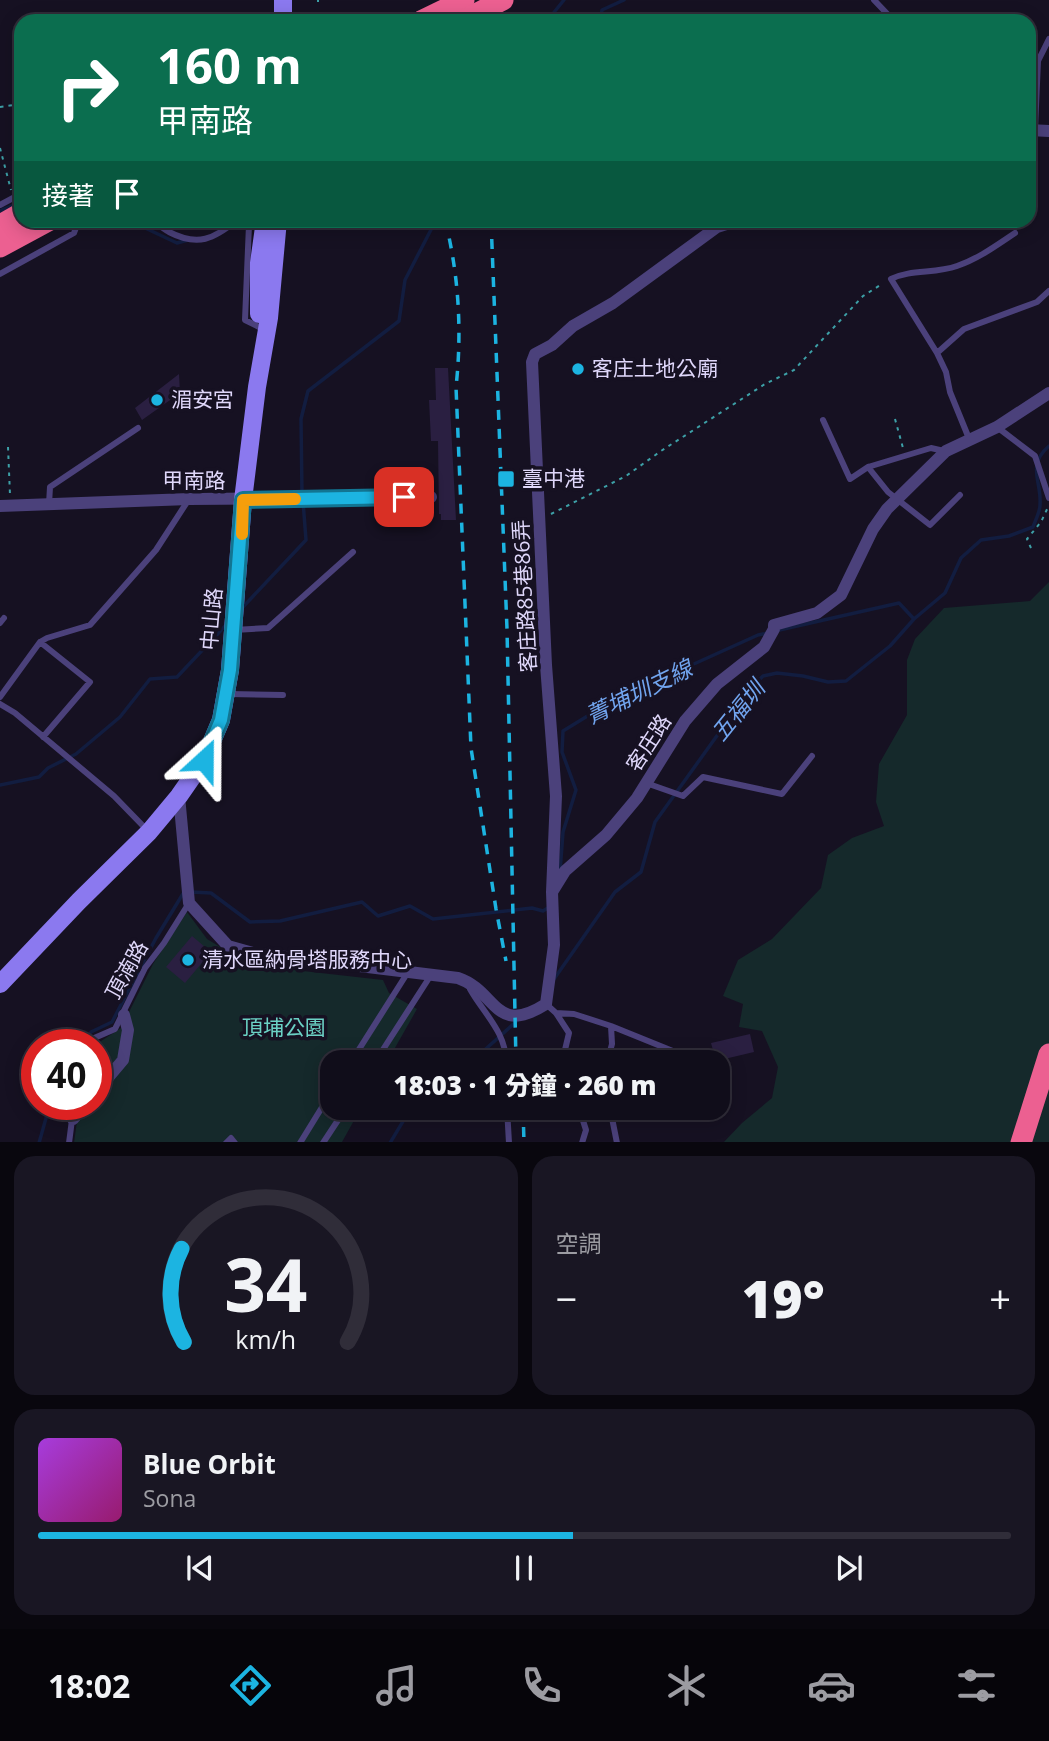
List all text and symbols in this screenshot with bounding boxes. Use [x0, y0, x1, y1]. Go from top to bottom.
text: 160 m [157, 32, 302, 98]
icon: right [42, 42, 133, 133]
text: 甲南路 [157, 98, 253, 141]
icon: arrive [108, 175, 146, 213]
text: 接著 [42, 177, 94, 213]
place label: 客庄土地公廟 [592, 354, 718, 382]
marker: 客庄土地公廟 [570, 361, 586, 377]
place label: 湄安宮 [171, 385, 234, 413]
marker: 湄安宮 [149, 392, 165, 408]
place label: 臺中港 [522, 464, 585, 492]
street label: 甲南路 [163, 466, 226, 494]
pin [374, 467, 434, 527]
marker: 臺中港 [496, 469, 516, 489]
icon: arrive [385, 478, 423, 516]
street label: 客庄路85巷86弄 [506, 519, 542, 673]
street label: 中山路 [194, 586, 228, 652]
water label: 菁埔圳支線 [580, 650, 700, 731]
water label: 五福圳 [703, 671, 773, 747]
street label: 客庄路 [619, 708, 677, 776]
position arrow [167, 723, 241, 797]
street label: 頂湳路 [99, 935, 154, 1004]
place label: 清水區納骨塔服務中心 [202, 945, 412, 973]
marker: 清水區納骨塔服務中心 [180, 952, 196, 968]
park label: 頂埔公園 [242, 1013, 326, 1041]
speed limit sign: 40 [21, 1029, 112, 1120]
text: 18:03 · 1 分鐘 · 260 m [394, 1067, 656, 1103]
text: 空調 [556, 1227, 602, 1259]
text: 34 [224, 1234, 307, 1333]
text: 19° [742, 1262, 825, 1333]
text: − [556, 1272, 577, 1324]
text: + [989, 1272, 1011, 1324]
text: km/h [235, 1321, 296, 1355]
text: Blue Orbit [143, 1446, 276, 1482]
text: Sona [143, 1482, 196, 1514]
icon: previous [181, 1549, 219, 1587]
icon: pause [505, 1549, 543, 1587]
icon: next [830, 1549, 868, 1587]
icon: directions [226, 1661, 275, 1710]
icon: music [372, 1661, 421, 1710]
icon: phone [517, 1661, 566, 1710]
icon: climate [662, 1661, 711, 1710]
icon: car [807, 1661, 856, 1710]
icon: filters [952, 1661, 1001, 1710]
text: 18:02 [48, 1664, 130, 1707]

